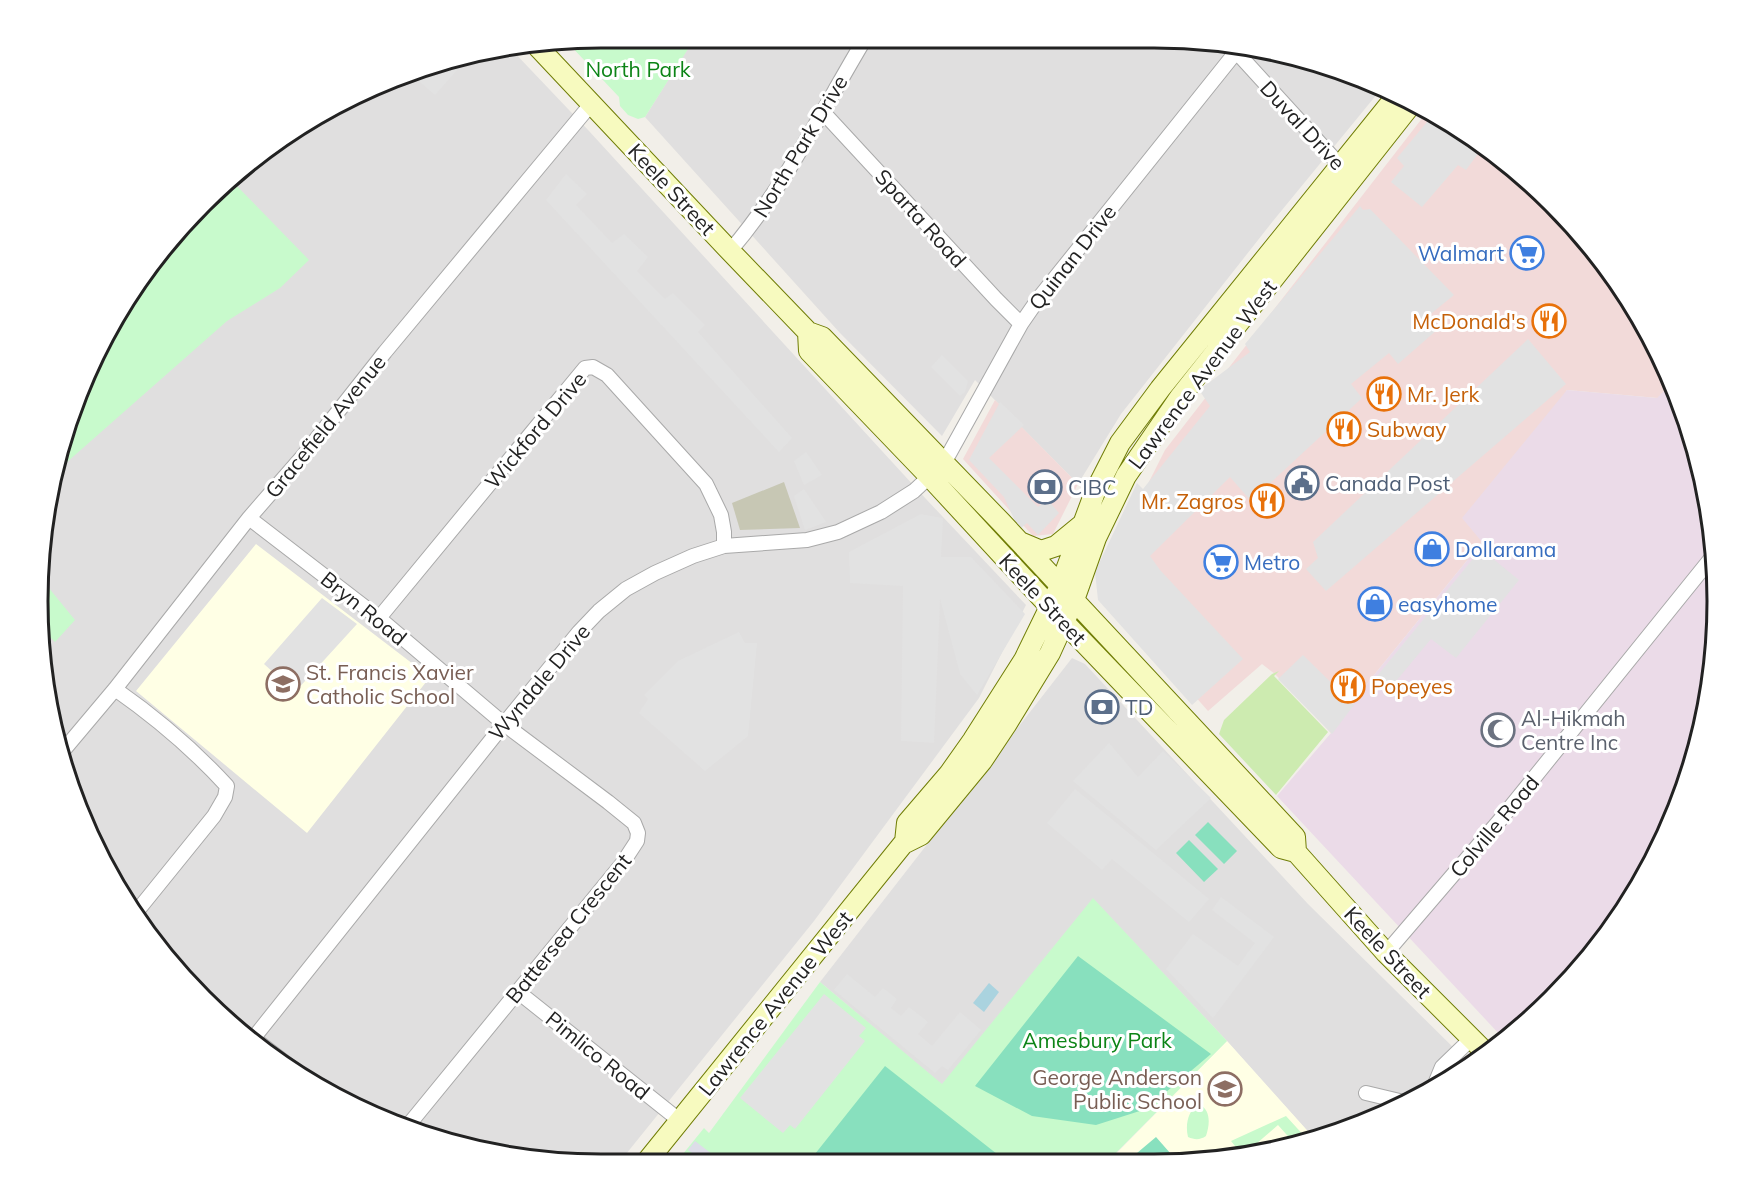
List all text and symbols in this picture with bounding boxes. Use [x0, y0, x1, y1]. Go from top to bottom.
park label: North Park [585, 56, 691, 82]
street label: North Park Drive [747, 70, 853, 222]
street label: Duval Drive [1255, 75, 1351, 175]
street label: Keele Street [623, 138, 721, 240]
street label: Sparta Road [870, 163, 972, 273]
street label: Quinan Drive [1023, 199, 1121, 315]
supermarket icon: Walmart [1509, 235, 1545, 271]
place label: Walmart [1418, 240, 1504, 266]
street label: Lawrence Avenue West [1122, 274, 1282, 474]
restaurant icon: McDonald's [1531, 303, 1567, 339]
place label: McDonald's [1412, 308, 1526, 334]
street label: Gracefield Avenue [259, 349, 391, 503]
street label: Wickford Drive [479, 366, 591, 494]
restaurant icon: Mr. Jerk [1366, 376, 1402, 412]
place label: Mr. Jerk [1407, 381, 1479, 407]
restaurant icon: Subway [1326, 411, 1362, 447]
place label: Subway [1367, 416, 1446, 442]
public building icon: Canada Post [1284, 465, 1320, 501]
bank icon: CIBC [1027, 469, 1063, 505]
place label: Canada Post [1325, 470, 1450, 496]
place label: CIBC [1068, 474, 1116, 500]
restaurant icon: Mr. Zagros [1249, 483, 1285, 519]
place label: Mr. Zagros [1141, 488, 1244, 514]
shop icon: Dollarama [1414, 531, 1450, 567]
place label: Dollarama [1455, 536, 1556, 562]
supermarket icon: Metro [1203, 544, 1239, 580]
street label: Keele Street [994, 548, 1092, 650]
place label: Metro [1244, 549, 1300, 575]
street label: Bryn Road [316, 565, 412, 651]
shop icon: easyhome [1357, 586, 1393, 622]
place label: easyhome [1398, 591, 1498, 617]
street label: Wyndale Drive [483, 618, 595, 746]
place label: St. Francis Xavier Catholic School [306, 659, 474, 709]
school or university icon: St. Francis Xavier Catholic School [265, 666, 301, 702]
restaurant icon: Popeyes [1330, 668, 1366, 704]
place label: Popeyes [1371, 673, 1453, 699]
bank icon: TD [1084, 689, 1120, 725]
place label: TD [1125, 694, 1153, 720]
place label: Al-Hikmah Centre Inc [1521, 705, 1626, 755]
mosque icon: Al-Hikmah Centre Inc [1480, 712, 1516, 748]
street label: Colville Road [1444, 770, 1544, 882]
street label: Battersea Crescent [500, 848, 636, 1008]
street label: Keele Street [1339, 901, 1437, 1003]
street label: Lawrence Avenue West [692, 905, 858, 1101]
street label: Pimlico Road [541, 1005, 655, 1105]
park label: Amesbury Park [1022, 1027, 1172, 1053]
place label: George Anderson Public School [1032, 1064, 1202, 1114]
school or university icon: George Anderson Public School [1207, 1071, 1243, 1107]

